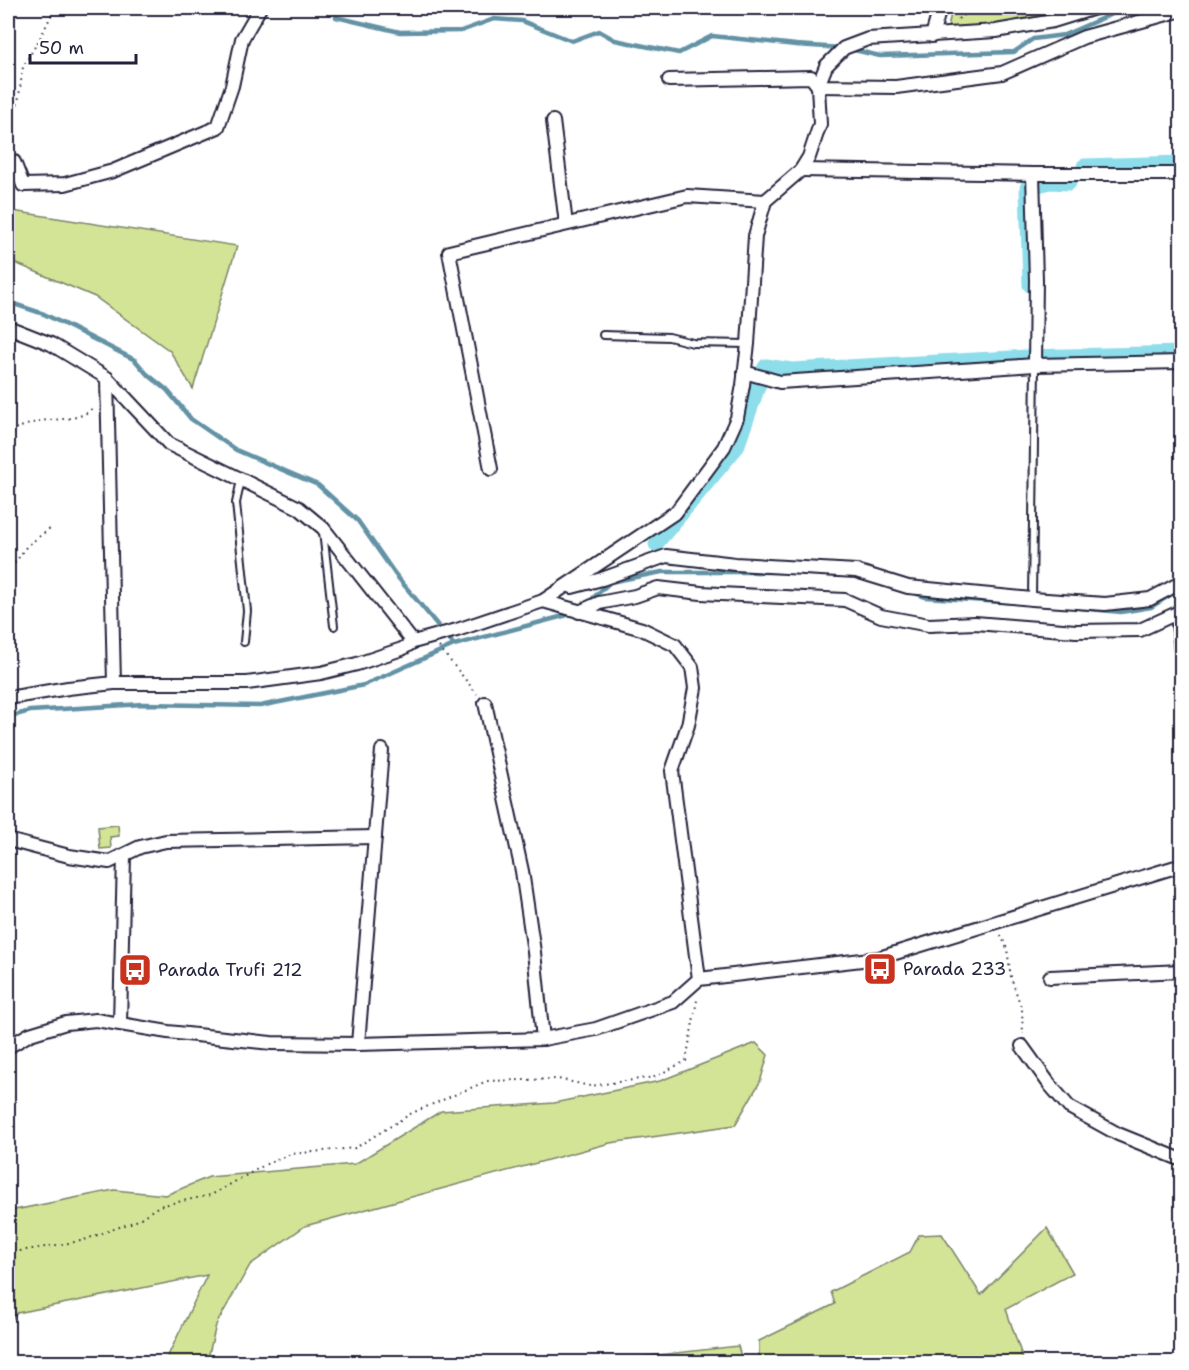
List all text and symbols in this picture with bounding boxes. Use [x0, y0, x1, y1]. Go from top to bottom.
scale bar [30, 27, 136, 65]
text: 50 m [39, 36, 84, 60]
bus stop icon: Parada 233 [862, 951, 898, 987]
bus stop icon: Parada Trufi 212 [117, 952, 153, 988]
place label: Parada 233 [903, 957, 1006, 981]
place label: Parada Trufi 212 [158, 958, 303, 982]

